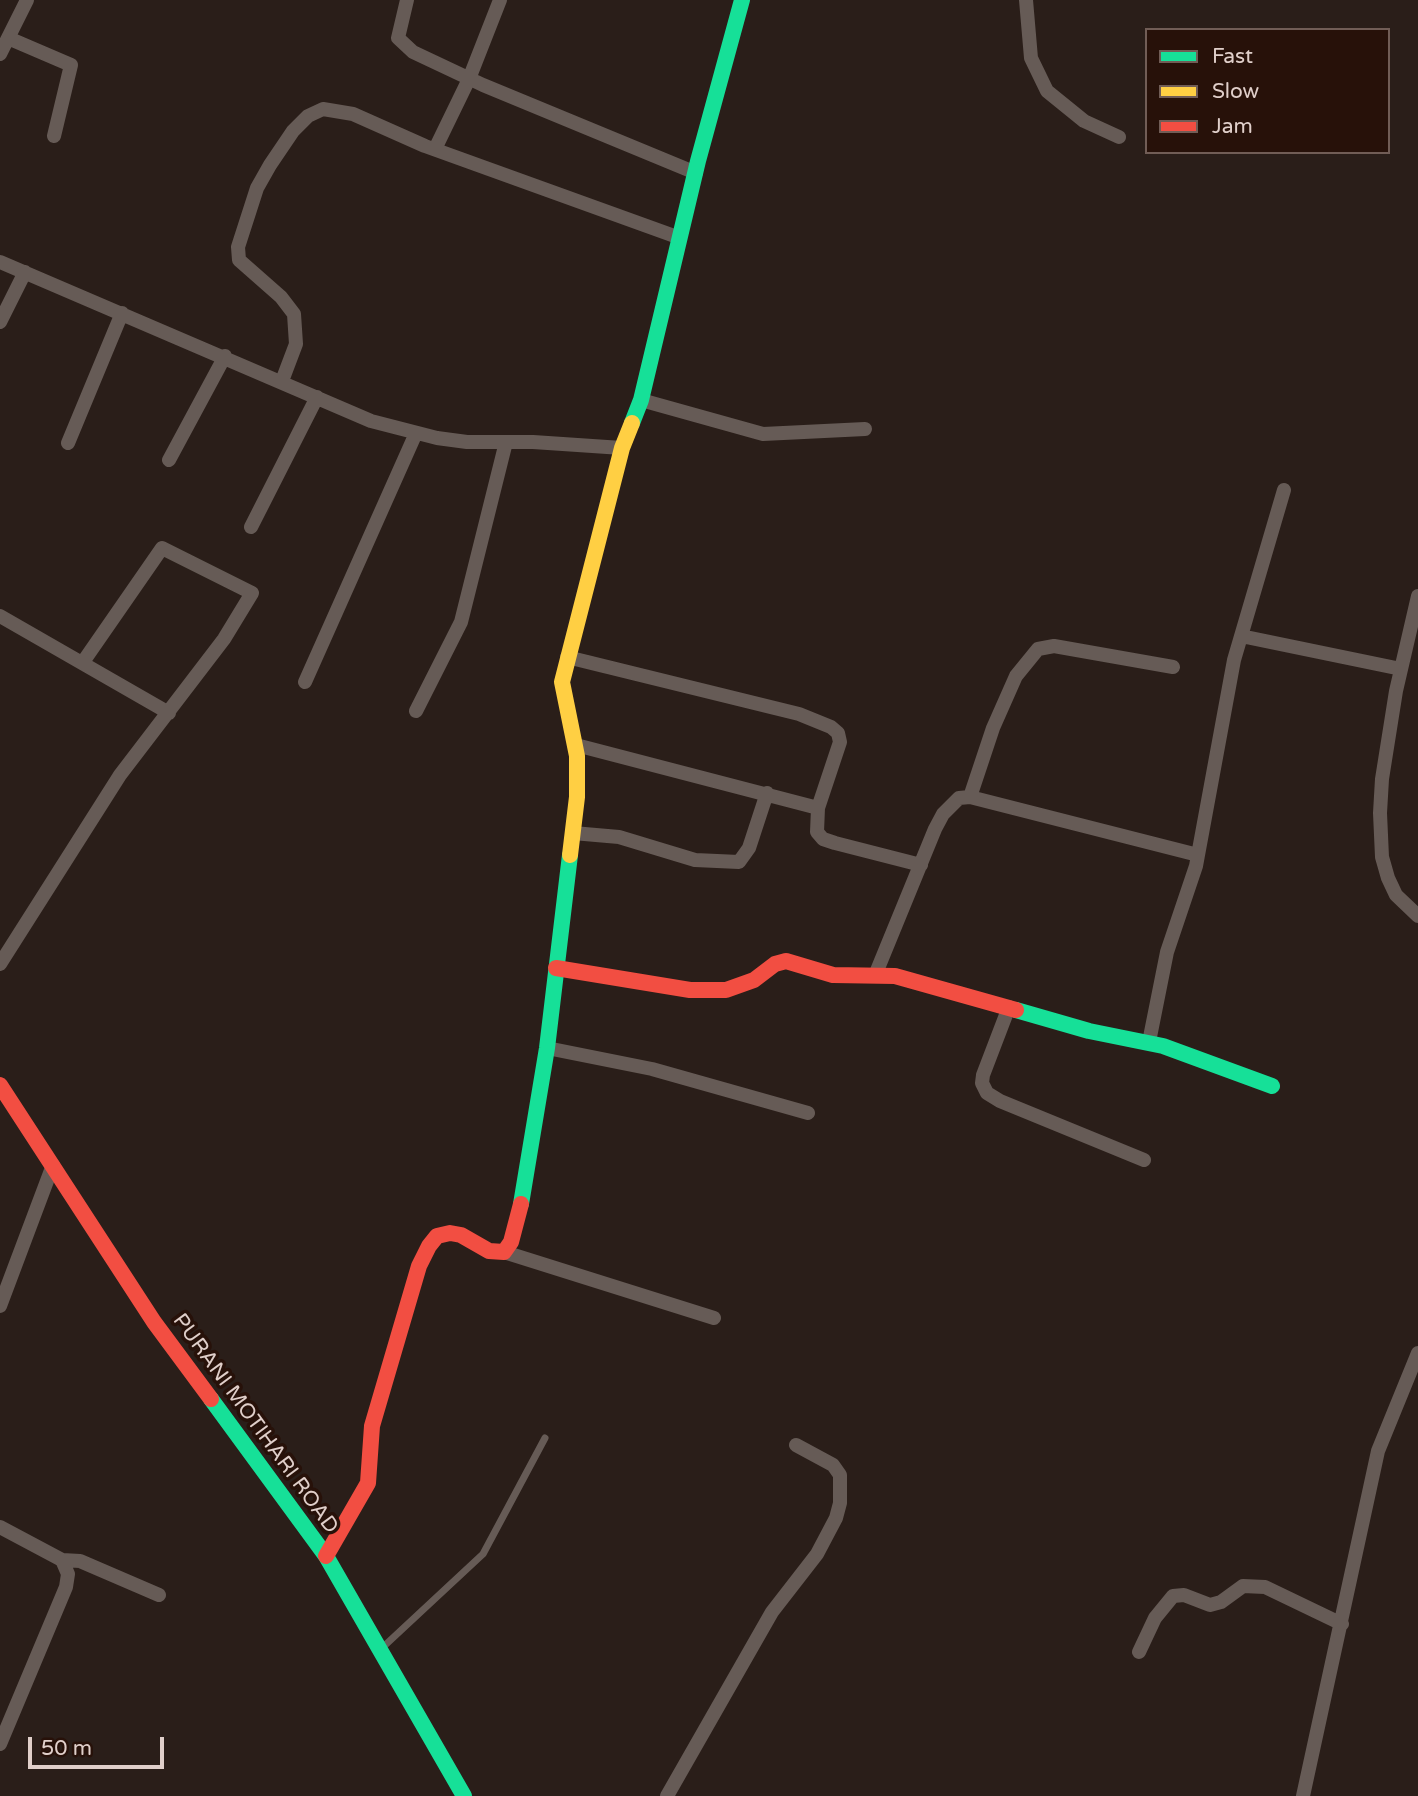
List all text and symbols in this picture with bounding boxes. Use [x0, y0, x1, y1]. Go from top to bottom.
legend [1145, 28, 1390, 154]
text: Fast [1212, 44, 1253, 69]
text: Slow [1212, 79, 1259, 104]
text: Jam [1212, 114, 1253, 139]
street label: PURANI MOTIHARI ROAD [167, 1309, 343, 1539]
scale bar [32, 1722, 168, 1766]
text: 50 m [41, 1736, 92, 1761]

